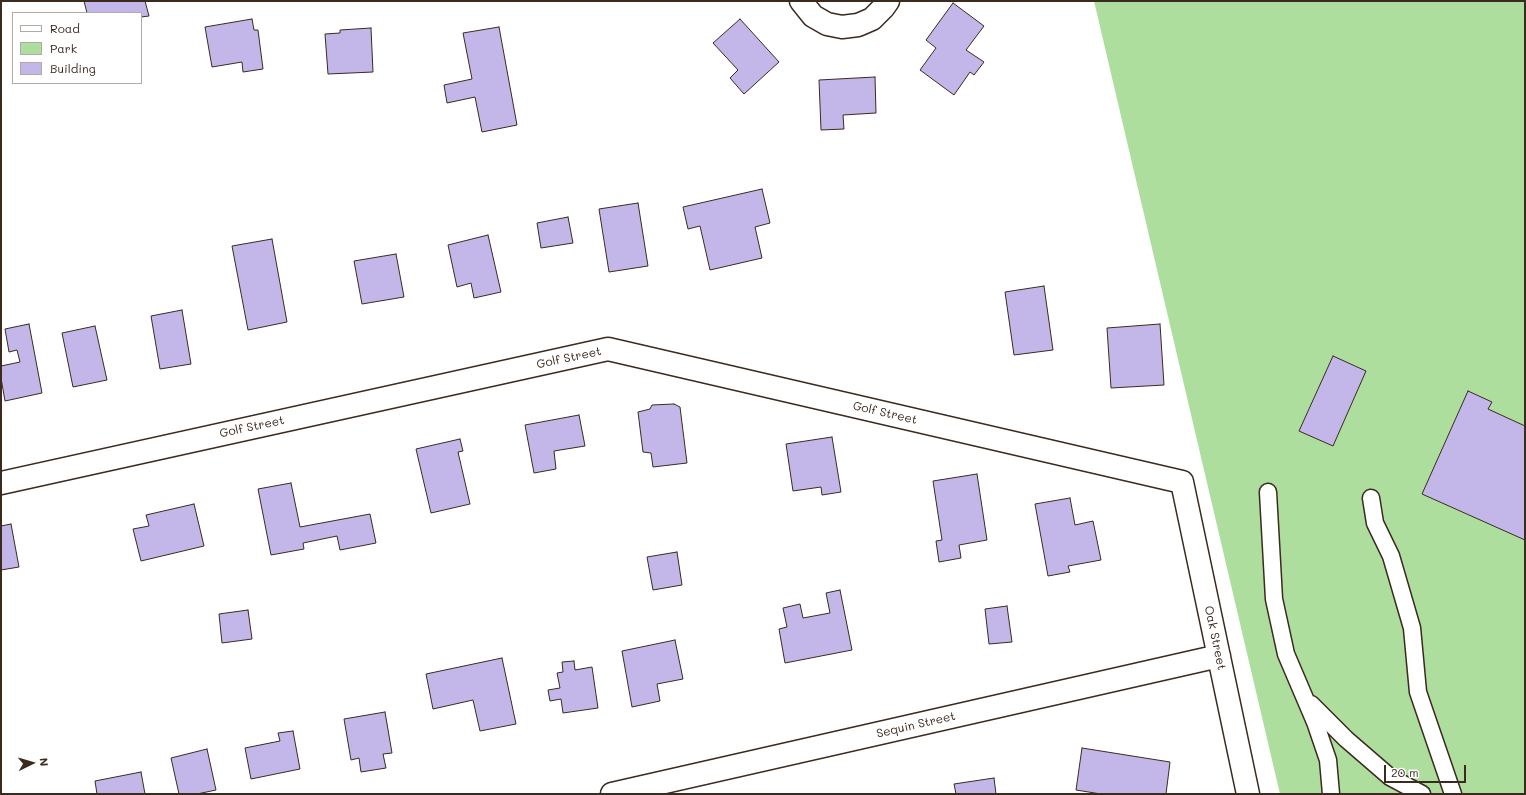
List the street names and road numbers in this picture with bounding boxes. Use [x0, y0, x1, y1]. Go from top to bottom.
street label: Golf Street [535, 344, 603, 372]
street label: Golf Street [851, 399, 919, 427]
street label: Golf Street [218, 413, 286, 441]
street label: Oak Street [1201, 605, 1229, 671]
street label: Sequin Street [875, 709, 957, 741]

